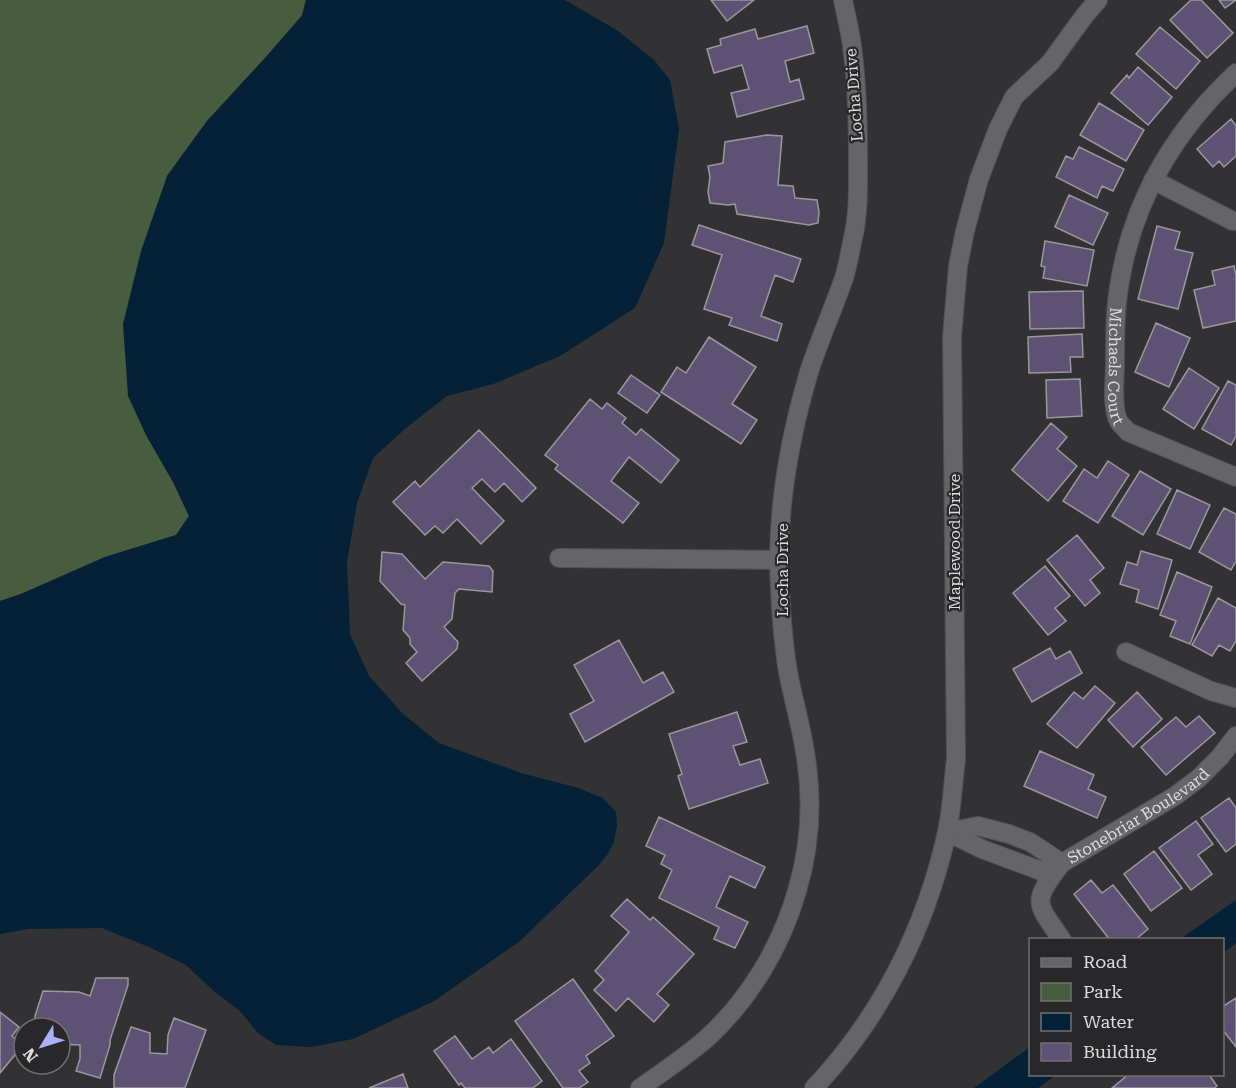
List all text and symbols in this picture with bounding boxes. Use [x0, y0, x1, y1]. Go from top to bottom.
street label: Locha Drive [841, 47, 867, 142]
street label: Michaels Court [1104, 307, 1128, 429]
street label: Maplewood Drive [945, 474, 964, 610]
street label: Locha Drive [773, 523, 792, 617]
street label: Stonebriar Boulevard [1064, 764, 1213, 867]
legend [1029, 938, 1224, 1076]
text: Road [1083, 951, 1128, 972]
text: Park [1083, 981, 1123, 1002]
text: Water [1083, 1011, 1134, 1032]
north arrow [12, 1016, 72, 1076]
text: Building [1083, 1041, 1157, 1062]
text: N [19, 1044, 42, 1066]

